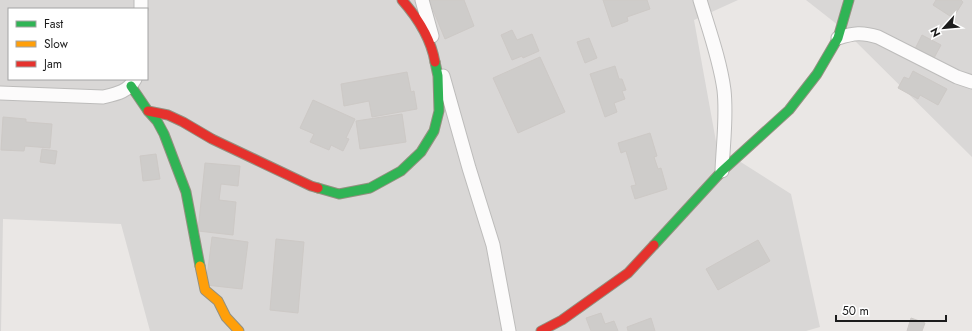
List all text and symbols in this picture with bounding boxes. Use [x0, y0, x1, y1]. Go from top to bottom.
legend [8, 8, 148, 80]
north arrow [924, 8, 964, 48]
text: Fast [44, 15, 63, 33]
text: N [926, 25, 944, 40]
text: Slow [44, 35, 69, 53]
text: Jam [42, 55, 62, 73]
scale bar [836, 297, 946, 323]
text: 50 m [842, 302, 869, 320]

